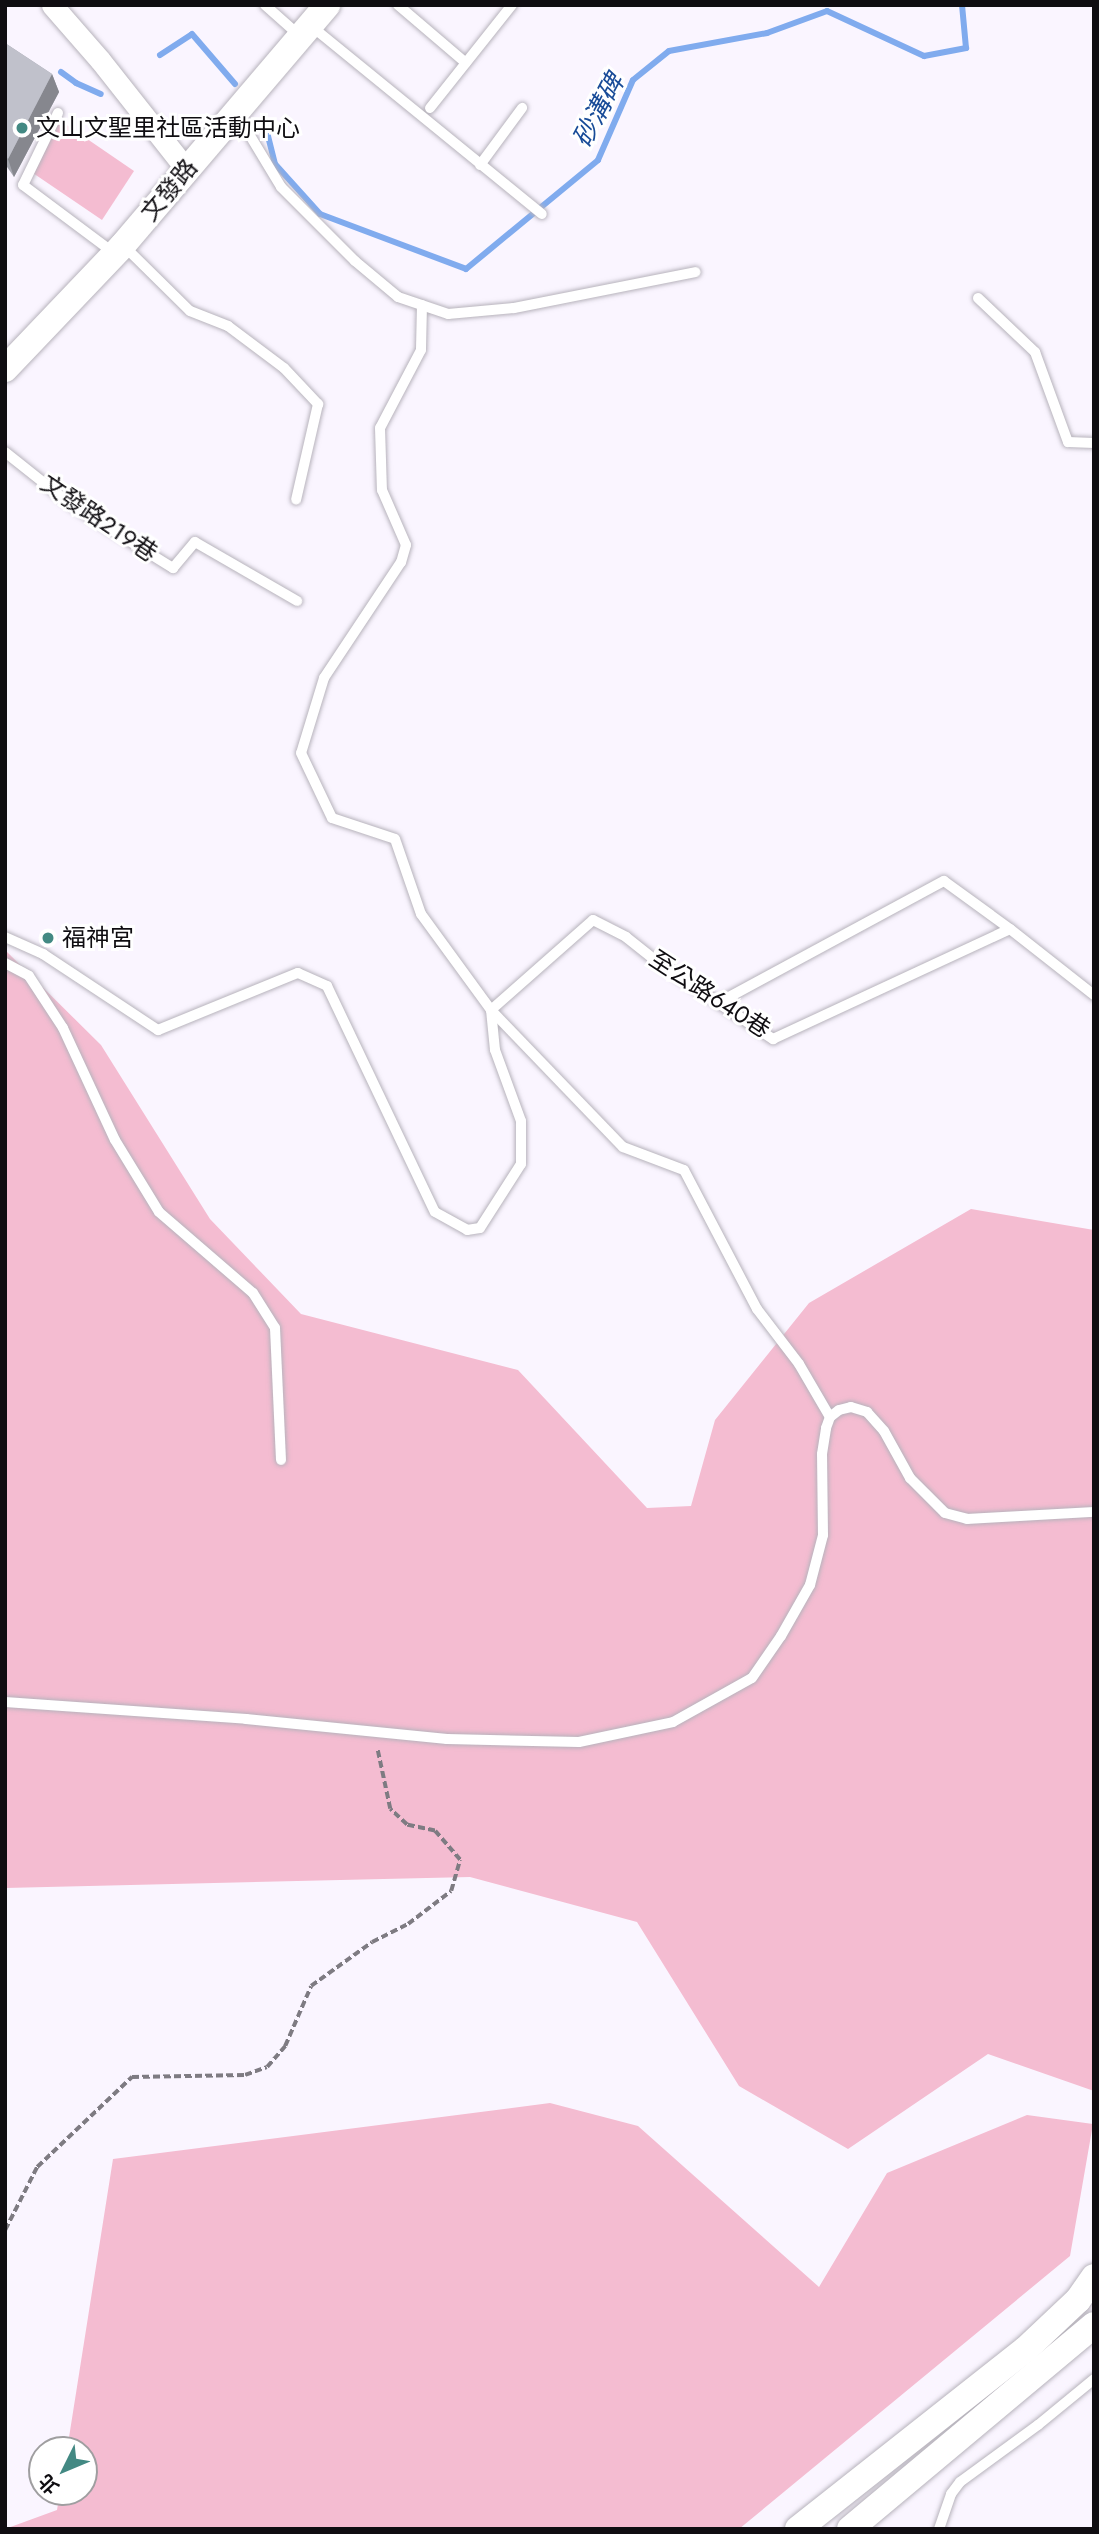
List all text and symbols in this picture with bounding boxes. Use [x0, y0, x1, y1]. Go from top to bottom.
water label: 砂溝碑 [567, 69, 631, 153]
place label: 文山文聖里社區活動中心 [36, 114, 300, 142]
marker: 文山文聖里社區活動中心 [14, 120, 30, 136]
street label: 文發路 [135, 153, 203, 227]
street label: 文發路219巷 [35, 469, 163, 567]
place label: 福神宮 [62, 924, 134, 952]
marker: 福神宮 [40, 930, 56, 946]
street label: 至公路640巷 [644, 944, 776, 1044]
north arrow [28, 2436, 98, 2506]
text: 北 [32, 2468, 65, 2500]

